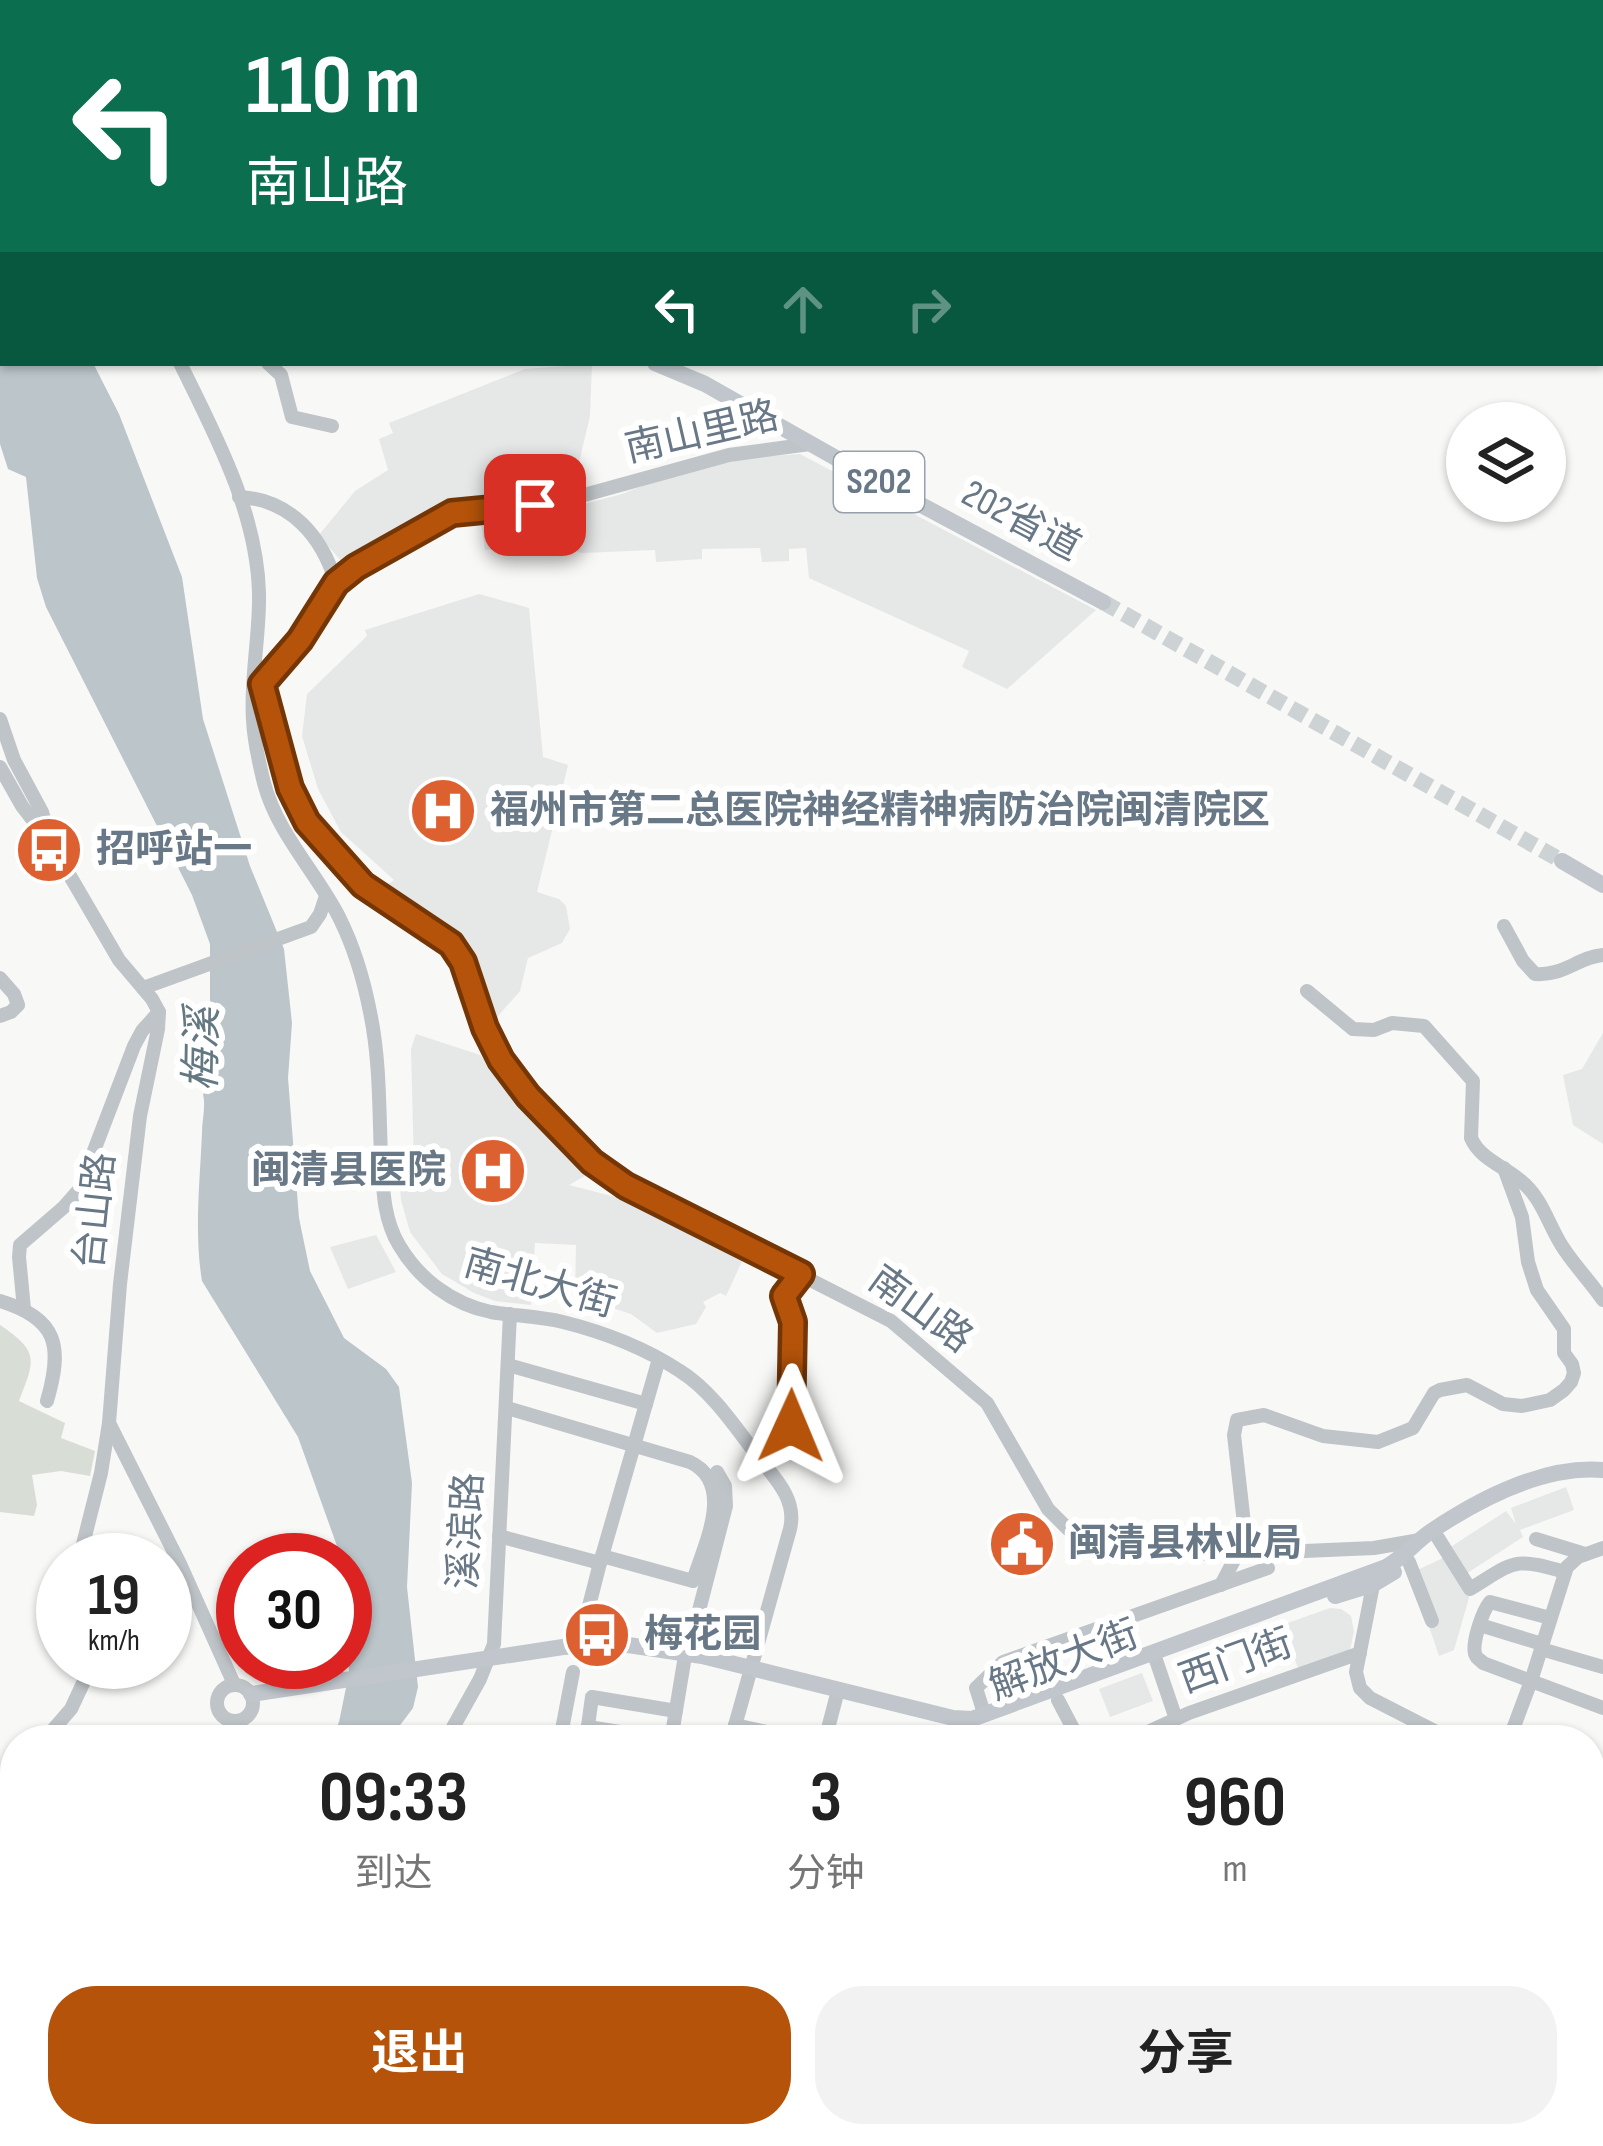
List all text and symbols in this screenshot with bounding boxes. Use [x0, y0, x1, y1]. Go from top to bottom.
text: 110 m [246, 36, 421, 137]
icon: left [48, 48, 204, 204]
text: 南山路 [246, 152, 408, 217]
icon: left [644, 276, 710, 342]
icon: ahead [770, 276, 836, 342]
icon: right [896, 276, 962, 342]
street label: 南山里路 [621, 393, 783, 473]
map controls [1446, 402, 1566, 522]
button: layers [1446, 402, 1566, 522]
road number: S202 [834, 452, 924, 512]
pin [484, 454, 586, 556]
street label: 202省道 [954, 470, 1088, 572]
icon: arrive [502, 472, 568, 538]
hospital icon: 福州市第二总医院神经精神病防治院闽清院区 [408, 776, 478, 846]
place label: 福州市第二总医院神经精神病防治院闽清院区 [490, 788, 1270, 835]
bus stop icon: 招呼站一 [14, 815, 84, 885]
place label: 招呼站一 [96, 827, 252, 874]
water label: 梅溪 [177, 1003, 229, 1091]
hospital icon: 闽清县医院 [458, 1136, 528, 1206]
place label: 闽清县医院 [251, 1148, 446, 1195]
street label: 台山路 [67, 1150, 125, 1272]
street label: 南北大街 [459, 1240, 621, 1328]
street label: 南山路 [859, 1257, 981, 1363]
position arrow [728, 1363, 854, 1489]
street label: 溪滨路 [440, 1471, 494, 1591]
public building icon: 闽清县林业局 [987, 1509, 1057, 1579]
place label: 闽清县林业局 [1068, 1521, 1302, 1568]
speed limit sign: 30 [216, 1533, 372, 1689]
text: 19 [88, 1560, 140, 1632]
bus stop icon: 梅花园 [562, 1600, 632, 1670]
street label: 解放大街 [983, 1611, 1145, 1711]
place label: 梅花园 [644, 1612, 761, 1659]
street label: 西门街 [1173, 1620, 1299, 1704]
text: km/h [88, 1623, 140, 1659]
text: 09:33 [319, 1755, 468, 1842]
text: 3 [810, 1755, 842, 1842]
text: 960 [1184, 1760, 1286, 1847]
text: m [1222, 1846, 1247, 1893]
text: 到达 [354, 1851, 432, 1898]
text: 分钟 [787, 1851, 865, 1898]
button: 退出 [48, 1986, 791, 2124]
button: 分享 [815, 1986, 1557, 2124]

